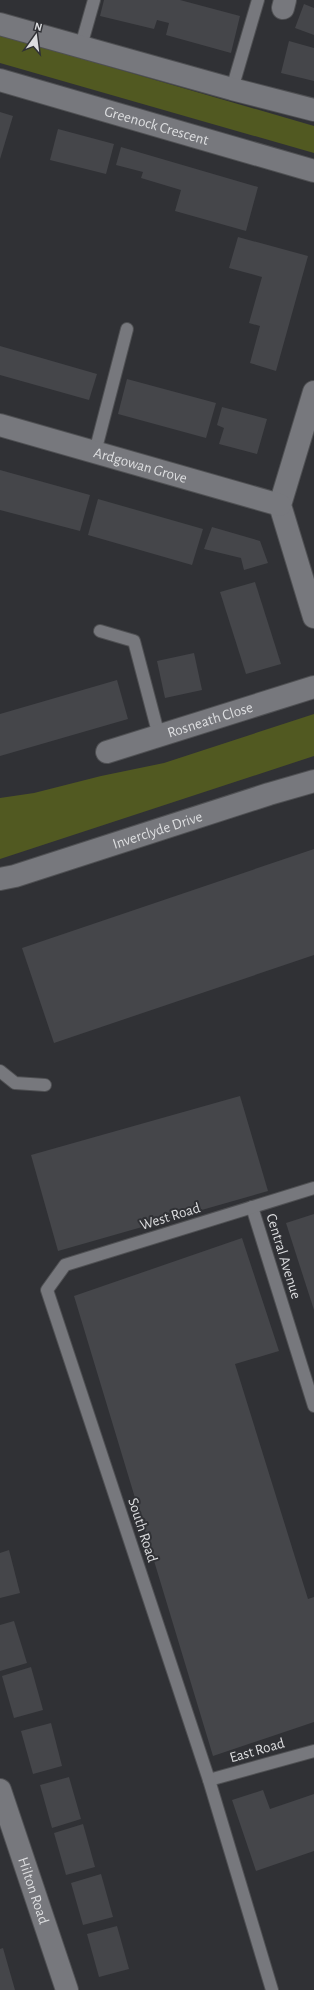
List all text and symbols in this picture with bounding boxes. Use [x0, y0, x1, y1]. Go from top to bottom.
north arrow [16, 16, 56, 56]
text: N [33, 21, 43, 33]
street label: Greenock Crescent [103, 104, 210, 148]
street label: Ardgowan Grove [92, 445, 189, 486]
street label: Rosneath Close [166, 700, 255, 741]
street label: Inverclyde Drive [111, 809, 204, 852]
street label: West Road [138, 1200, 202, 1233]
street label: Central Avenue [263, 1212, 304, 1301]
street label: South Road [125, 1496, 160, 1564]
street label: East Road [228, 1735, 287, 1765]
street label: Hilton Road [15, 1855, 51, 1926]

